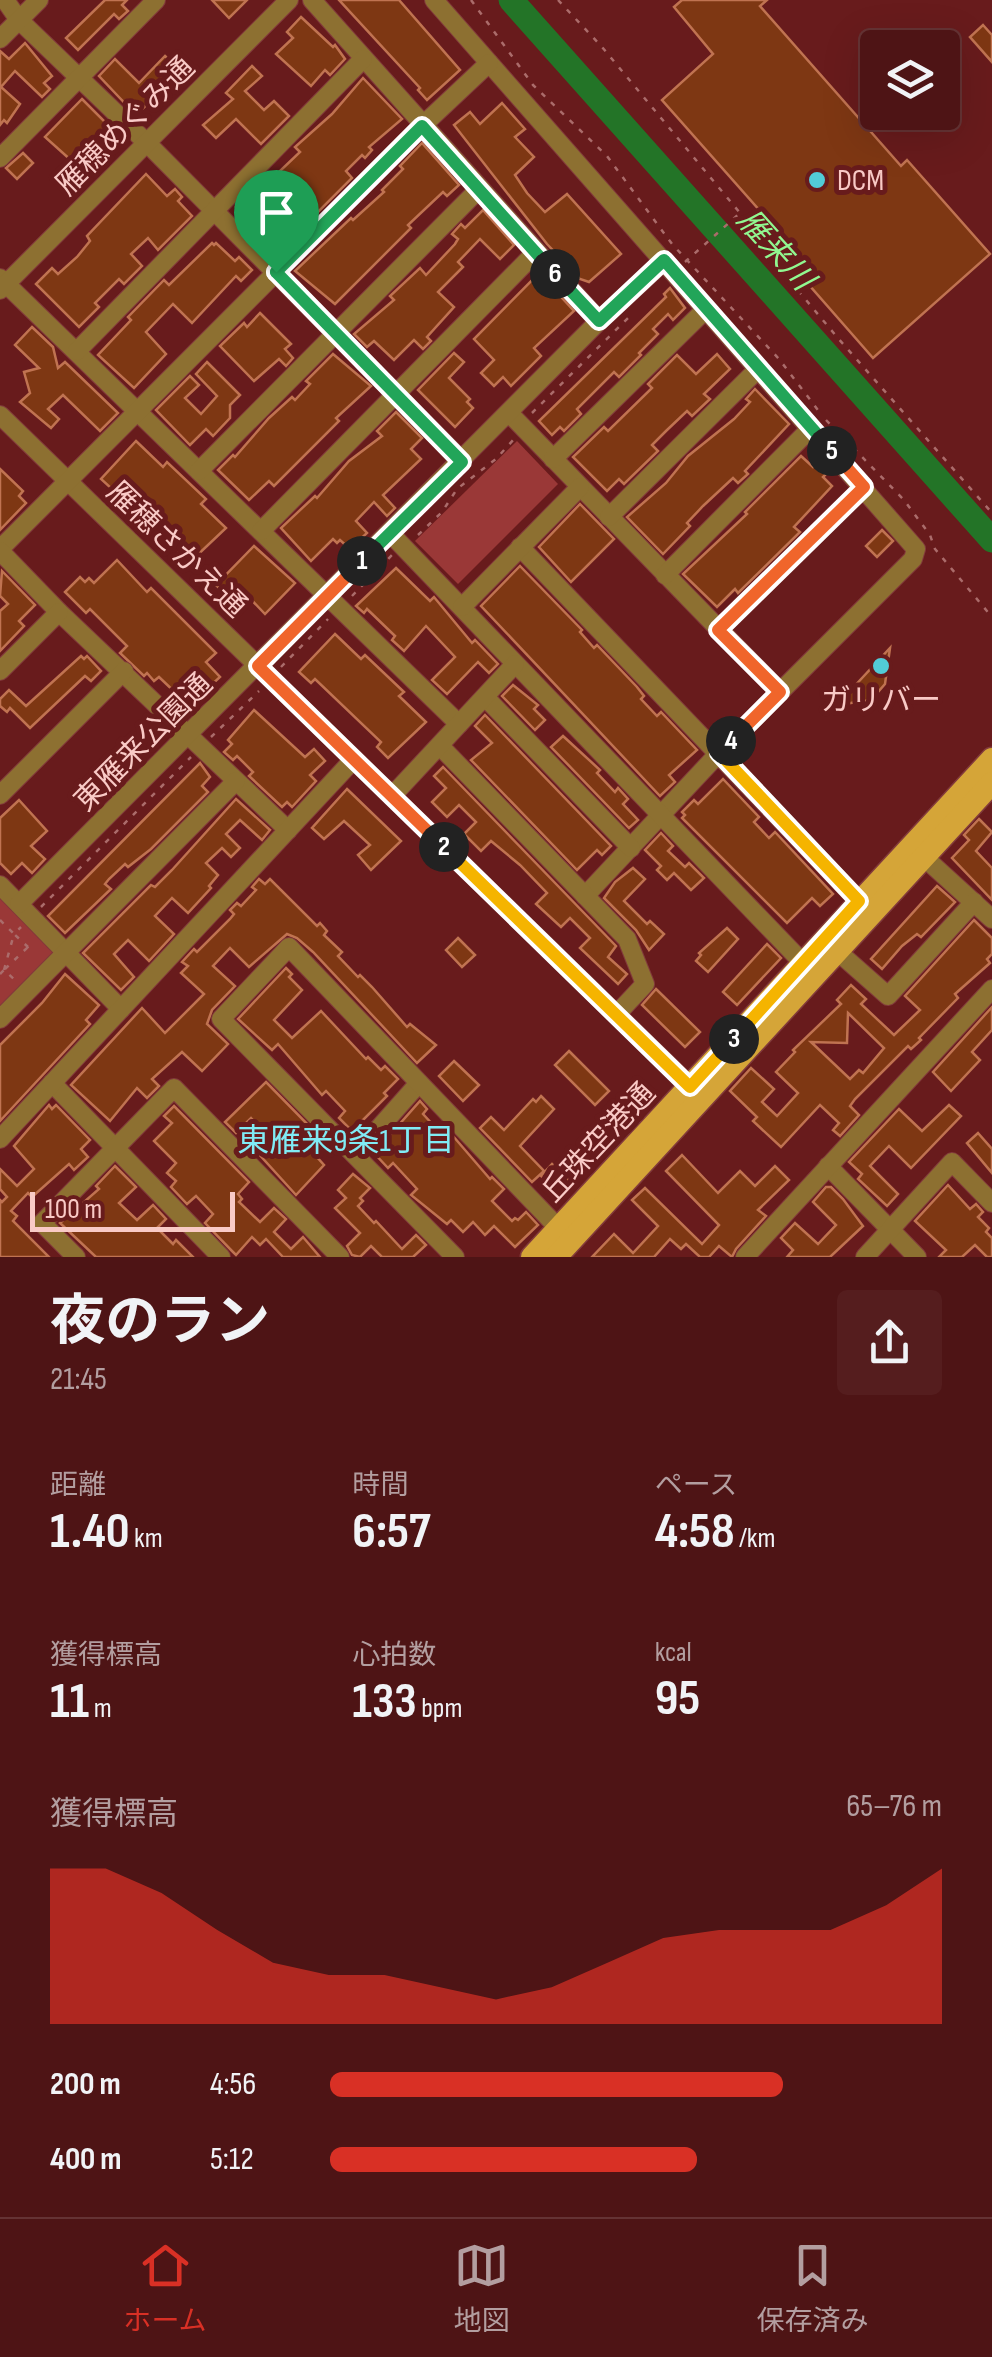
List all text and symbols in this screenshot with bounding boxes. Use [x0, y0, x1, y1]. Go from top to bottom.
map controls [860, 30, 960, 130]
button: layers [860, 30, 960, 130]
street label: 雁穂めぐみ通 [49, 50, 202, 203]
place label: DCM [837, 163, 884, 199]
marker: DCM [806, 169, 828, 191]
pin [234, 170, 319, 273]
icon: arrive [249, 185, 304, 240]
water label: 雁来川 [728, 201, 823, 301]
pin: 6 [530, 249, 580, 299]
text: 6 [548, 257, 562, 290]
pin: 5 [807, 426, 857, 476]
text: 5 [826, 434, 838, 467]
street label: 雁穂さかえ通 [99, 474, 254, 625]
pin: 1 [337, 536, 387, 586]
text: 1 [357, 544, 367, 577]
marker: ガリバー [870, 655, 892, 677]
street label: 東雁来公園通 [67, 666, 220, 819]
place label: ガリバー [821, 683, 941, 719]
pin: 4 [706, 716, 756, 766]
text: 4 [724, 724, 738, 757]
pin: 2 [419, 822, 469, 872]
text: 2 [438, 830, 450, 863]
pin: 3 [709, 1014, 759, 1064]
text: 3 [728, 1022, 740, 1055]
street label: 丘珠空港通 [534, 1076, 663, 1210]
district label: 東雁来9条1丁目 [237, 1122, 455, 1161]
scale bar [30, 1187, 235, 1232]
text: 100 m [45, 1193, 102, 1226]
text: 夜のラン [50, 1289, 270, 1356]
button: share [837, 1290, 942, 1395]
text: 21:45 [50, 1360, 107, 1399]
text: 距離 [50, 1469, 106, 1502]
text: 時間 [352, 1469, 408, 1502]
text: ペース [655, 1469, 737, 1502]
text: 1.40 [50, 1502, 129, 1562]
text: 6:57 [352, 1502, 431, 1562]
text: 4:58 [655, 1502, 735, 1562]
text: km [129, 1522, 163, 1555]
text: /km [735, 1522, 776, 1555]
text: kcal [655, 1636, 692, 1669]
text: 獲得標高 [50, 1639, 162, 1672]
text: 心拍数 [352, 1639, 436, 1672]
text: 95 [655, 1669, 700, 1729]
text: 11 [50, 1672, 89, 1732]
text: 133 [352, 1672, 417, 1732]
text: m [89, 1692, 112, 1725]
text: bpm [417, 1692, 462, 1725]
text: 65–76 m [846, 1787, 942, 1826]
text: 獲得標高 [50, 1795, 178, 1834]
text: 200 m [50, 2065, 121, 2104]
text: 4:56 [210, 2065, 256, 2104]
text: 400 m [50, 2140, 122, 2179]
text: 5:12 [210, 2140, 254, 2179]
tab: ホーム [123, 2238, 207, 2338]
tab: 地図 [454, 2238, 510, 2338]
tab: 保存済み [756, 2238, 869, 2338]

